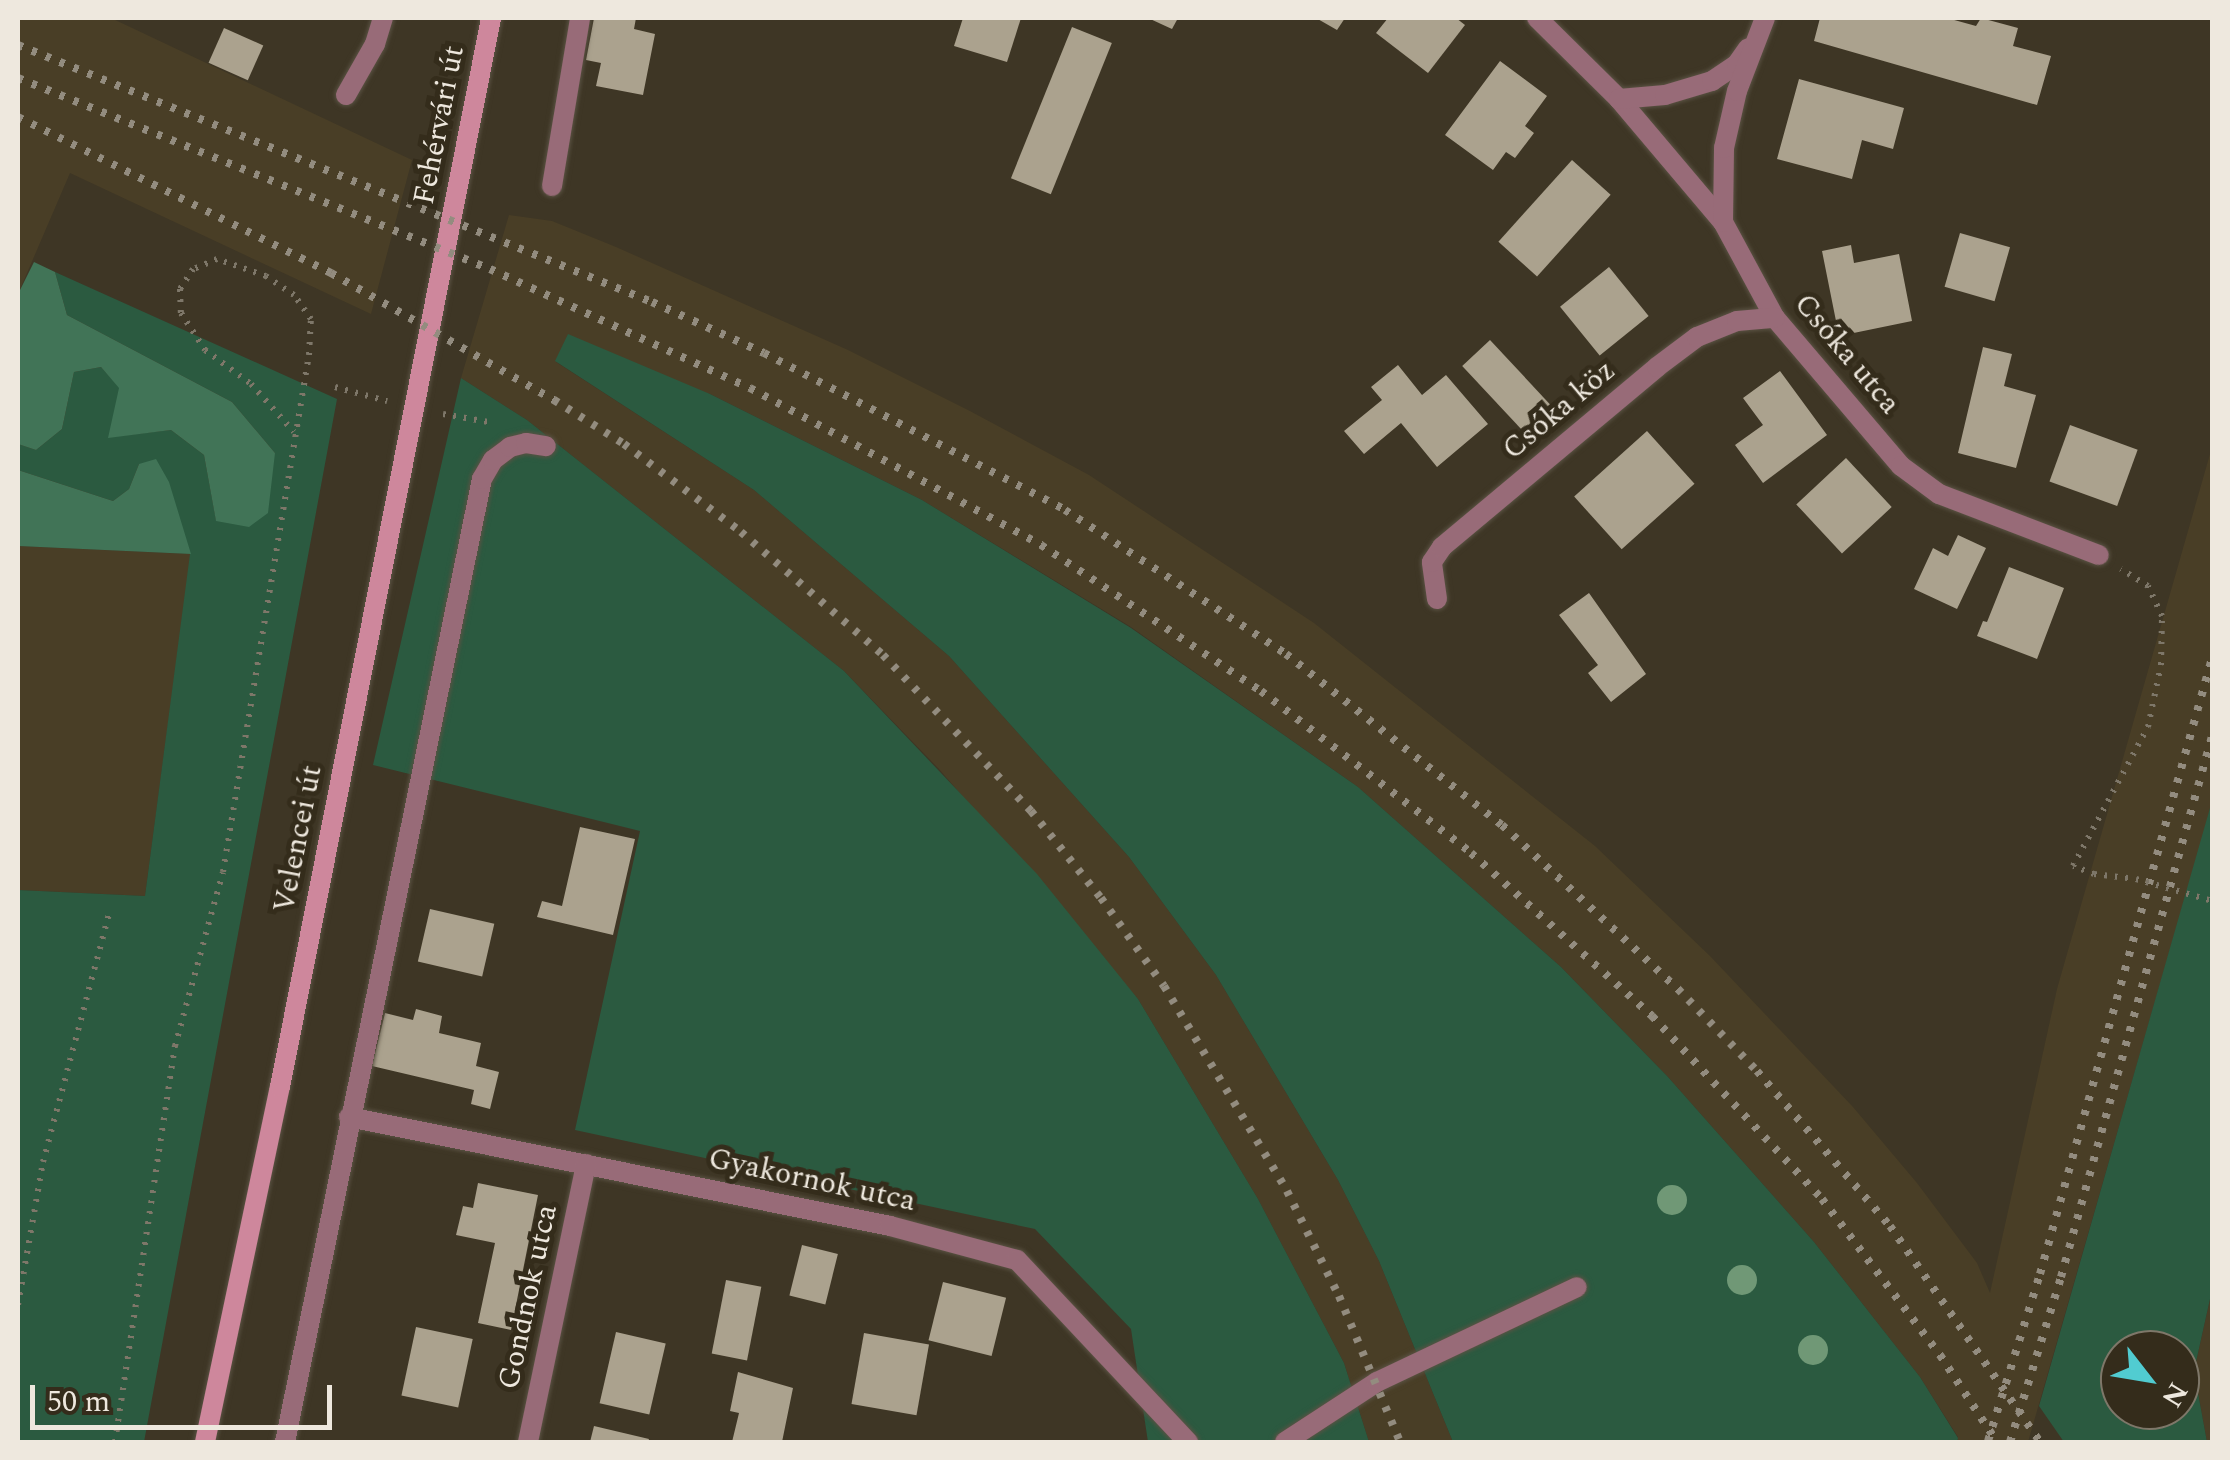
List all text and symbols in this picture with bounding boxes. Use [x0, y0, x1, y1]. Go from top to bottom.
street label: Fehérvári út [406, 42, 472, 208]
street label: Csóka utca [1786, 287, 1908, 421]
street label: Csóka köz [1495, 353, 1623, 467]
street label: Velencei út [266, 762, 330, 916]
street label: Gyakornok utca [705, 1141, 919, 1219]
street label: Gondnok utca [491, 1201, 565, 1393]
north arrow [2100, 1330, 2200, 1430]
scale bar [35, 1365, 338, 1427]
text: N [2150, 1374, 2199, 1416]
text: 50 m [47, 1379, 110, 1425]

